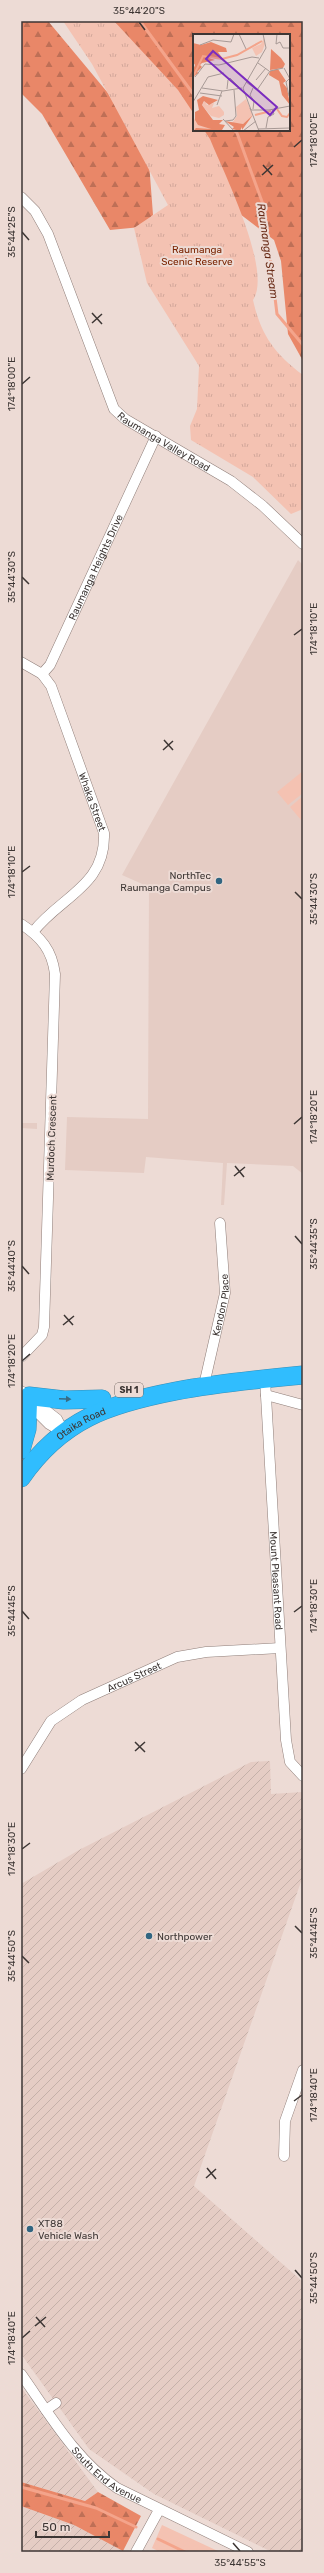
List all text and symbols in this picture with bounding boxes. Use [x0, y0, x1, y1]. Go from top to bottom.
text: 35°44'20"S [113, 5, 165, 17]
inset map [193, 34, 290, 131]
text: 174°18'00"E [308, 113, 320, 167]
water label: Raumanga Stream [254, 202, 281, 300]
text: 35°44'25"S [6, 206, 18, 258]
park label: Raumanga Scenic Reserve [161, 244, 233, 268]
text: 174°18'00"E [6, 357, 18, 411]
street label: Raumanga Valley Road [114, 410, 212, 474]
street label: Raumanga Heights Drive [67, 512, 126, 622]
text: 35°44'30"S [6, 551, 18, 603]
text: 174°18'10"E [308, 603, 320, 655]
street label: Whaka Street [76, 771, 108, 833]
text: 174°18'10"E [6, 846, 18, 898]
place label: NorthTec Raumanga Campus [120, 870, 211, 894]
text: 35°44'30"S [308, 873, 320, 925]
marker: NorthTec Raumanga Campus [214, 876, 224, 886]
text: 174°18'20"E [308, 1090, 320, 1144]
street label: Murdoch Crescent [45, 1095, 59, 1181]
text: 35°44'35"S [308, 1218, 320, 1270]
text: 35°44'40"S [6, 1240, 18, 1292]
street label: Kendon Place [210, 1273, 232, 1337]
text: 174°18'20"E [6, 1334, 18, 1388]
road number: SH 1 [115, 1383, 143, 1397]
one-way arrow [59, 1396, 71, 1403]
street label: Otaika Road [54, 1405, 108, 1443]
street label: Mount Pleasant Road [267, 1531, 285, 1630]
text: 174°18'30"E [308, 1579, 320, 1633]
text: 35°44'45"S [6, 1585, 18, 1637]
street label: Arcus Street [105, 1660, 163, 1695]
text: 174°18'30"E [6, 1822, 18, 1876]
text: 35°44'45"S [308, 1907, 320, 1959]
text: 35°44'50"S [6, 1930, 18, 1982]
marker: Northpower [144, 1931, 154, 1941]
place label: Northpower [157, 1931, 213, 1943]
text: 174°18'40"E [308, 2068, 320, 2122]
place label: XT88 Vehicle Wash [38, 2218, 98, 2242]
marker: XT88 Vehicle Wash [25, 2224, 35, 2234]
text: 35°44'50"S [308, 2252, 320, 2304]
text: 174°18'40"E [6, 2311, 18, 2365]
street label: South End Avenue [69, 2445, 144, 2506]
scale bar [36, 2513, 109, 2539]
text: 50 m [42, 2520, 70, 2534]
text: 35°44'55"S [214, 2557, 266, 2569]

